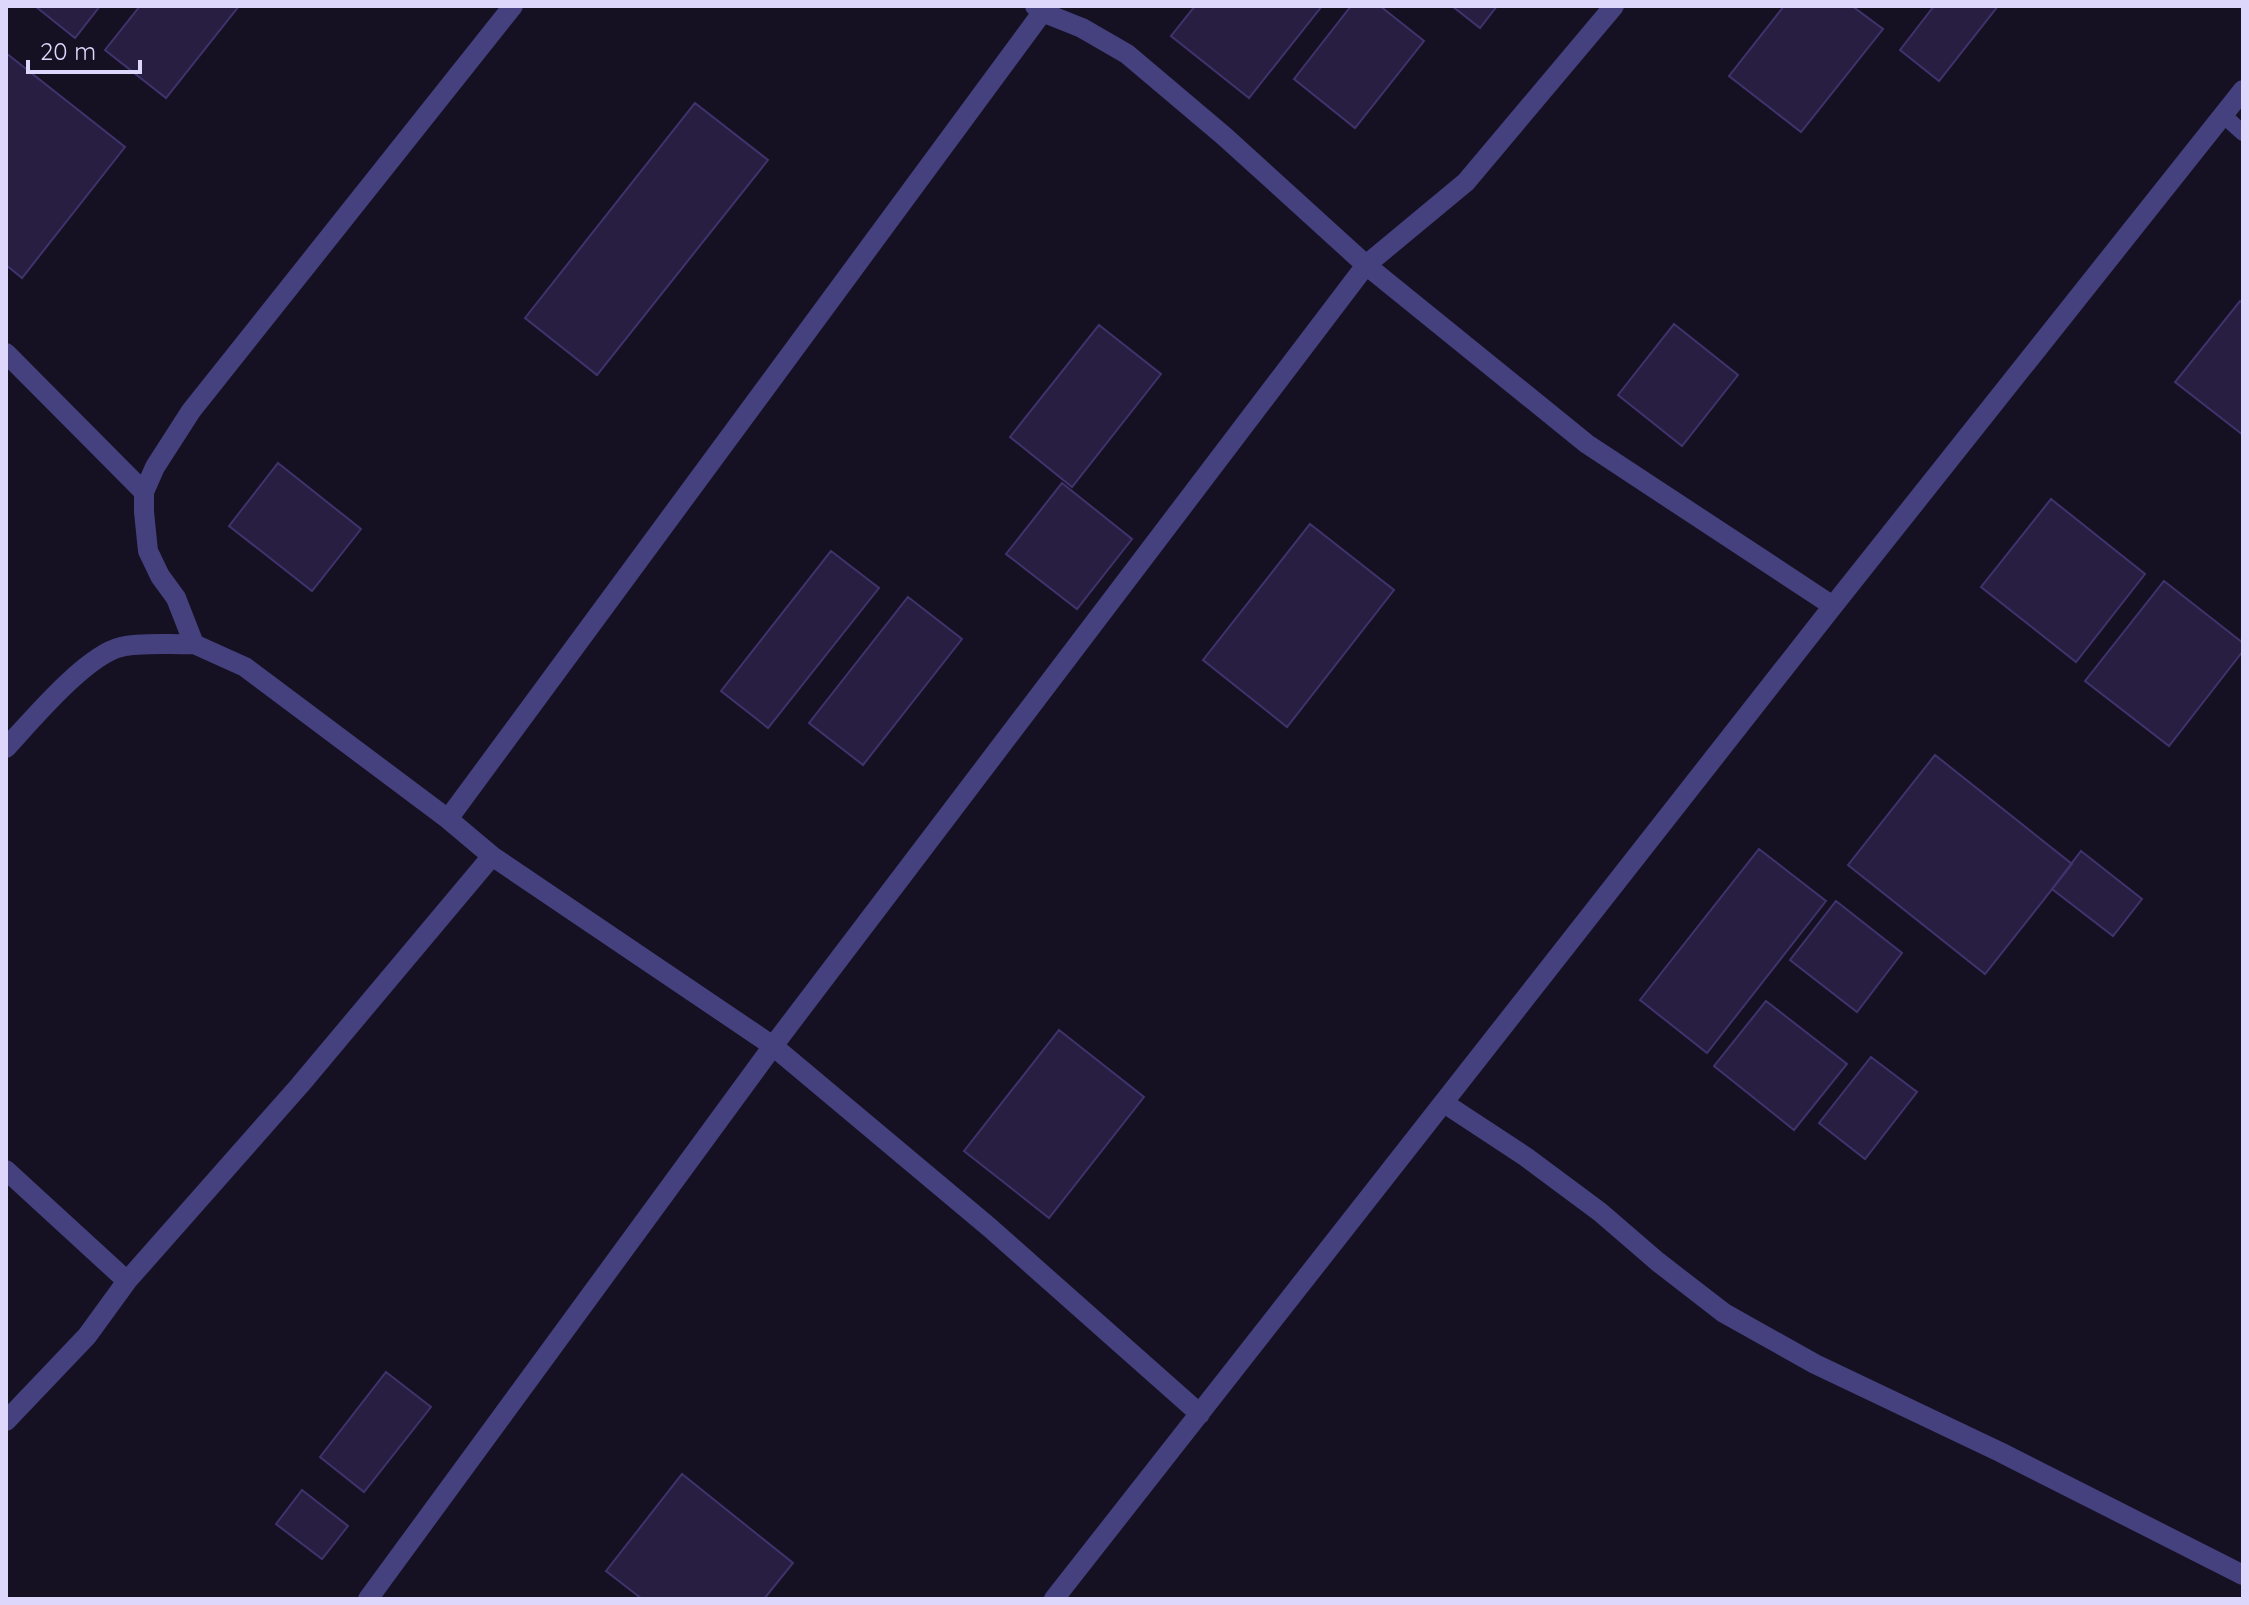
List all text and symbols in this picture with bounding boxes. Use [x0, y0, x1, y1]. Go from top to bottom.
scale bar [28, 24, 140, 74]
text: 20 m [40, 36, 96, 66]

